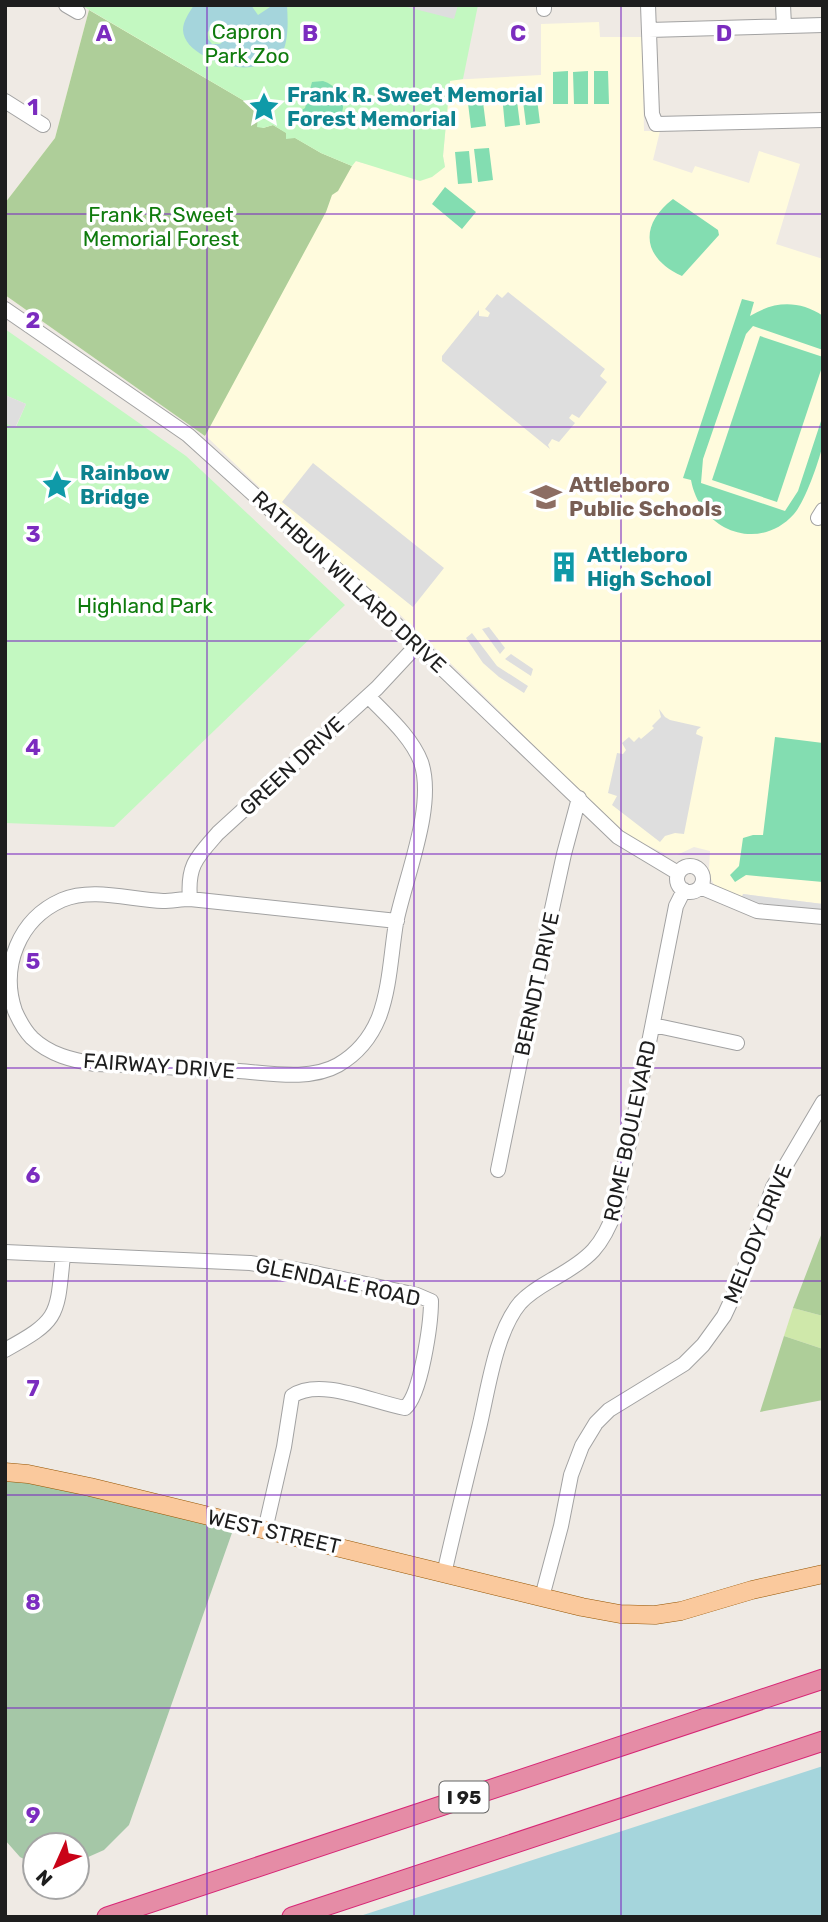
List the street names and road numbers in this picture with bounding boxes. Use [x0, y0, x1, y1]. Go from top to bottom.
street label: RATHBUN WILLARD DRIVE [247, 485, 451, 678]
street label: GREEN DRIVE [234, 711, 349, 820]
street label: BERNDT DRIVE [509, 910, 564, 1058]
street label: ROME BOULEVARD [598, 1038, 661, 1224]
street label: FAIRWAY DRIVE [82, 1048, 236, 1083]
street label: MELODY DRIVE [718, 1161, 797, 1307]
street label: GLENDALE ROAD [254, 1252, 423, 1311]
street label: WEST STREET [205, 1504, 343, 1559]
road number: I 95 [440, 1782, 489, 1812]

